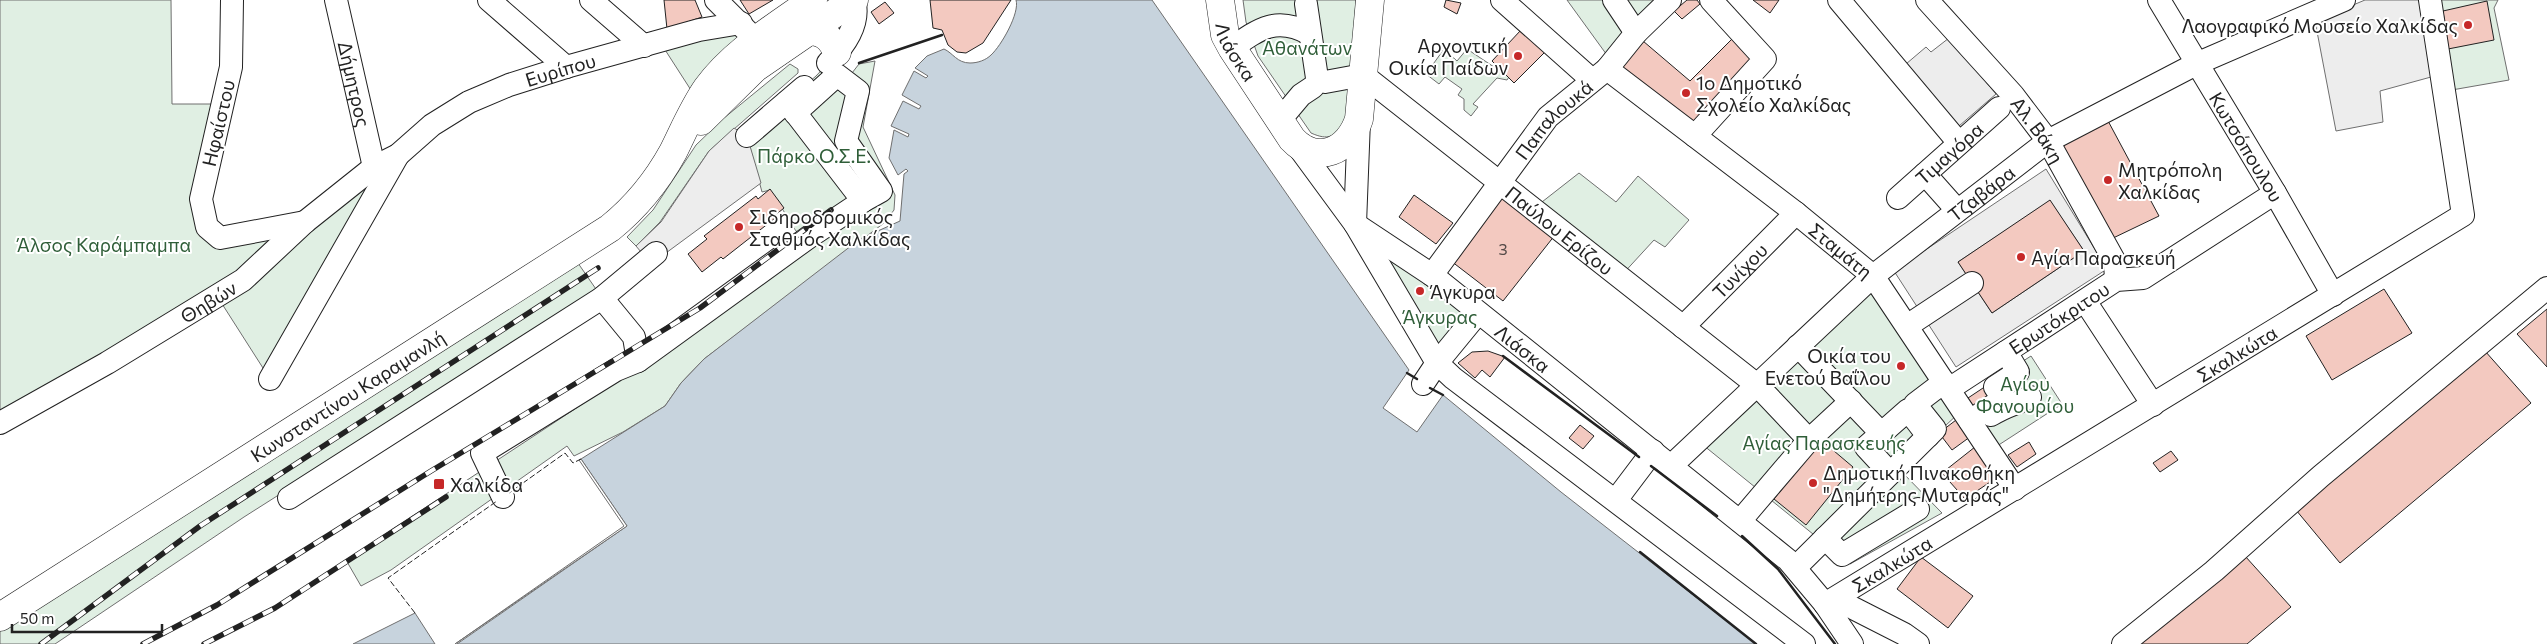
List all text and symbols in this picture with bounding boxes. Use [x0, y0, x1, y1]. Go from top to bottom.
place label: Λαογραφικό Μουσείο Χαλκίδας [2181, 14, 2458, 37]
marker: Λαογραφικό Μουσείο Χαλκίδας [2462, 19, 2474, 31]
street label: Λιάσκα [1212, 21, 1262, 85]
place label: Αρχοντική Οικία Παίδων [1389, 34, 1508, 79]
park label: Αθανάτων [1262, 36, 1352, 59]
street label: Δήμητρος [334, 39, 376, 129]
street label: Ευρίπου [522, 48, 598, 91]
marker: Αρχοντική Οικία Παίδων [1512, 50, 1524, 62]
place label: 1ο Δημοτικό Σχολείο Χαλκίδας [1696, 71, 1851, 116]
street label: Παπαλουκά [1509, 74, 1597, 164]
street label: Ηφαίστου [197, 77, 239, 169]
marker: 1ο Δημοτικό Σχολείο Χαλκίδας [1680, 87, 1692, 99]
street label: Κωτσόπουλου [2205, 88, 2289, 205]
street label: Αλ. Βάκη [2007, 92, 2069, 167]
street label: Τιμαγόρα [1910, 117, 1987, 189]
park label: Πάρκο Ο.Σ.Ε. [757, 144, 871, 167]
place label: Μητρόπολη Χαλκίδας [2118, 158, 2222, 203]
street label: Τζαβάρα [1943, 160, 2019, 226]
marker: Μητρόπολη Χαλκίδας [2102, 174, 2114, 186]
street label: Παύλου Ερίζου [1501, 180, 1618, 279]
place label: Σιδηροδρομικός Σταθμός Χαλκίδας [749, 205, 911, 250]
street label: Σταμάτη [1805, 217, 1878, 283]
marker: Σιδηροδρομικός Σταθμός Χαλκίδας [733, 221, 745, 233]
park label: Άλσος Καράμπαμπα [16, 233, 191, 256]
street label: Τυνίχου [1707, 238, 1772, 303]
house number: 3 [1498, 239, 1508, 258]
place label: Αγία Παρασκευή [2031, 246, 2176, 269]
marker: Αγία Παρασκευή [2015, 251, 2027, 263]
street label: Θηβών [176, 275, 241, 327]
street label: Ερωτόκριτου [2004, 276, 2113, 359]
place label: Άγκυρα [1429, 280, 1496, 303]
marker: Άγκυρα [1414, 285, 1426, 297]
park label: Άγκυρας [1402, 305, 1477, 328]
street label: Λιάσκα [1491, 319, 1555, 377]
street label: Σκαλκώτα [2192, 320, 2281, 386]
street label: Κωνσταντίνου Καραμανλή [246, 325, 449, 466]
place label: Οικία του Ενετού Βαΐλου [1765, 344, 1891, 389]
marker: Οικία του Ενετού Βαΐλου [1895, 360, 1907, 372]
park label: Αγίου Φανουρίου [1976, 372, 2074, 417]
park label: Αγίας Παρασκευής [1742, 431, 1906, 454]
place label: Δημοτική Πινακοθήκη "Δημήτρης Μυταράς" [1823, 461, 2015, 506]
place label: Χαλκίδα [450, 473, 523, 496]
marker: Χαλκίδα [432, 477, 446, 491]
marker: Δημοτική Πινακοθήκη "Δημήτρης Μυταράς" [1807, 477, 1819, 489]
street label: Σκαλκώτα [1847, 530, 1936, 596]
scale bar [12, 602, 162, 634]
text: 50 m [20, 609, 54, 627]

